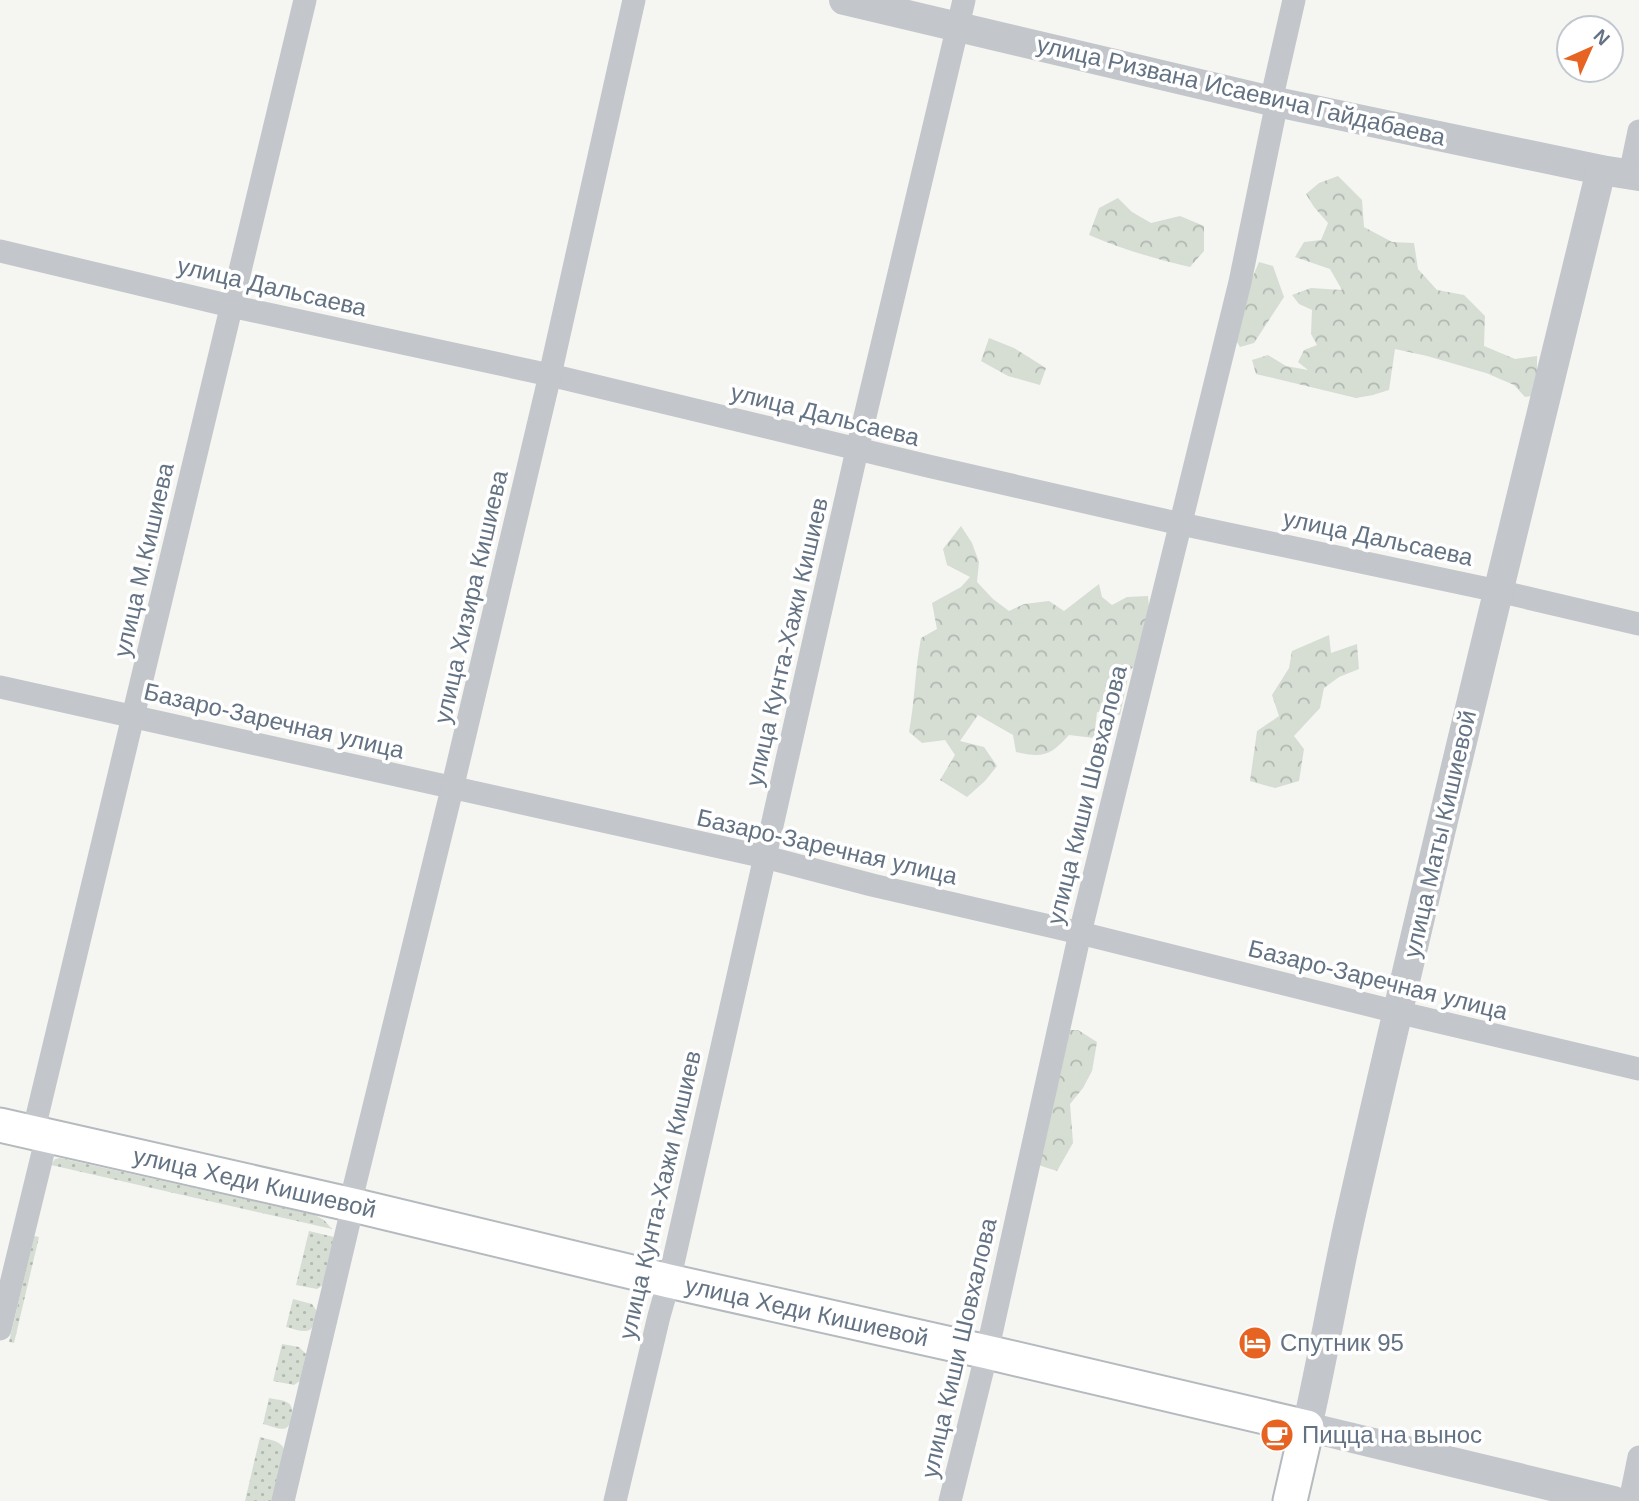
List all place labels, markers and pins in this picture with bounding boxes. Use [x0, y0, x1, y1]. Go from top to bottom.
hotel icon: Спутник 95 [1236, 1324, 1274, 1362]
place label: Спутник 95 [1280, 1329, 1404, 1356]
cafe icon: Пицца на вынос [1258, 1416, 1296, 1454]
place label: Пицца на вынос [1302, 1421, 1482, 1448]

